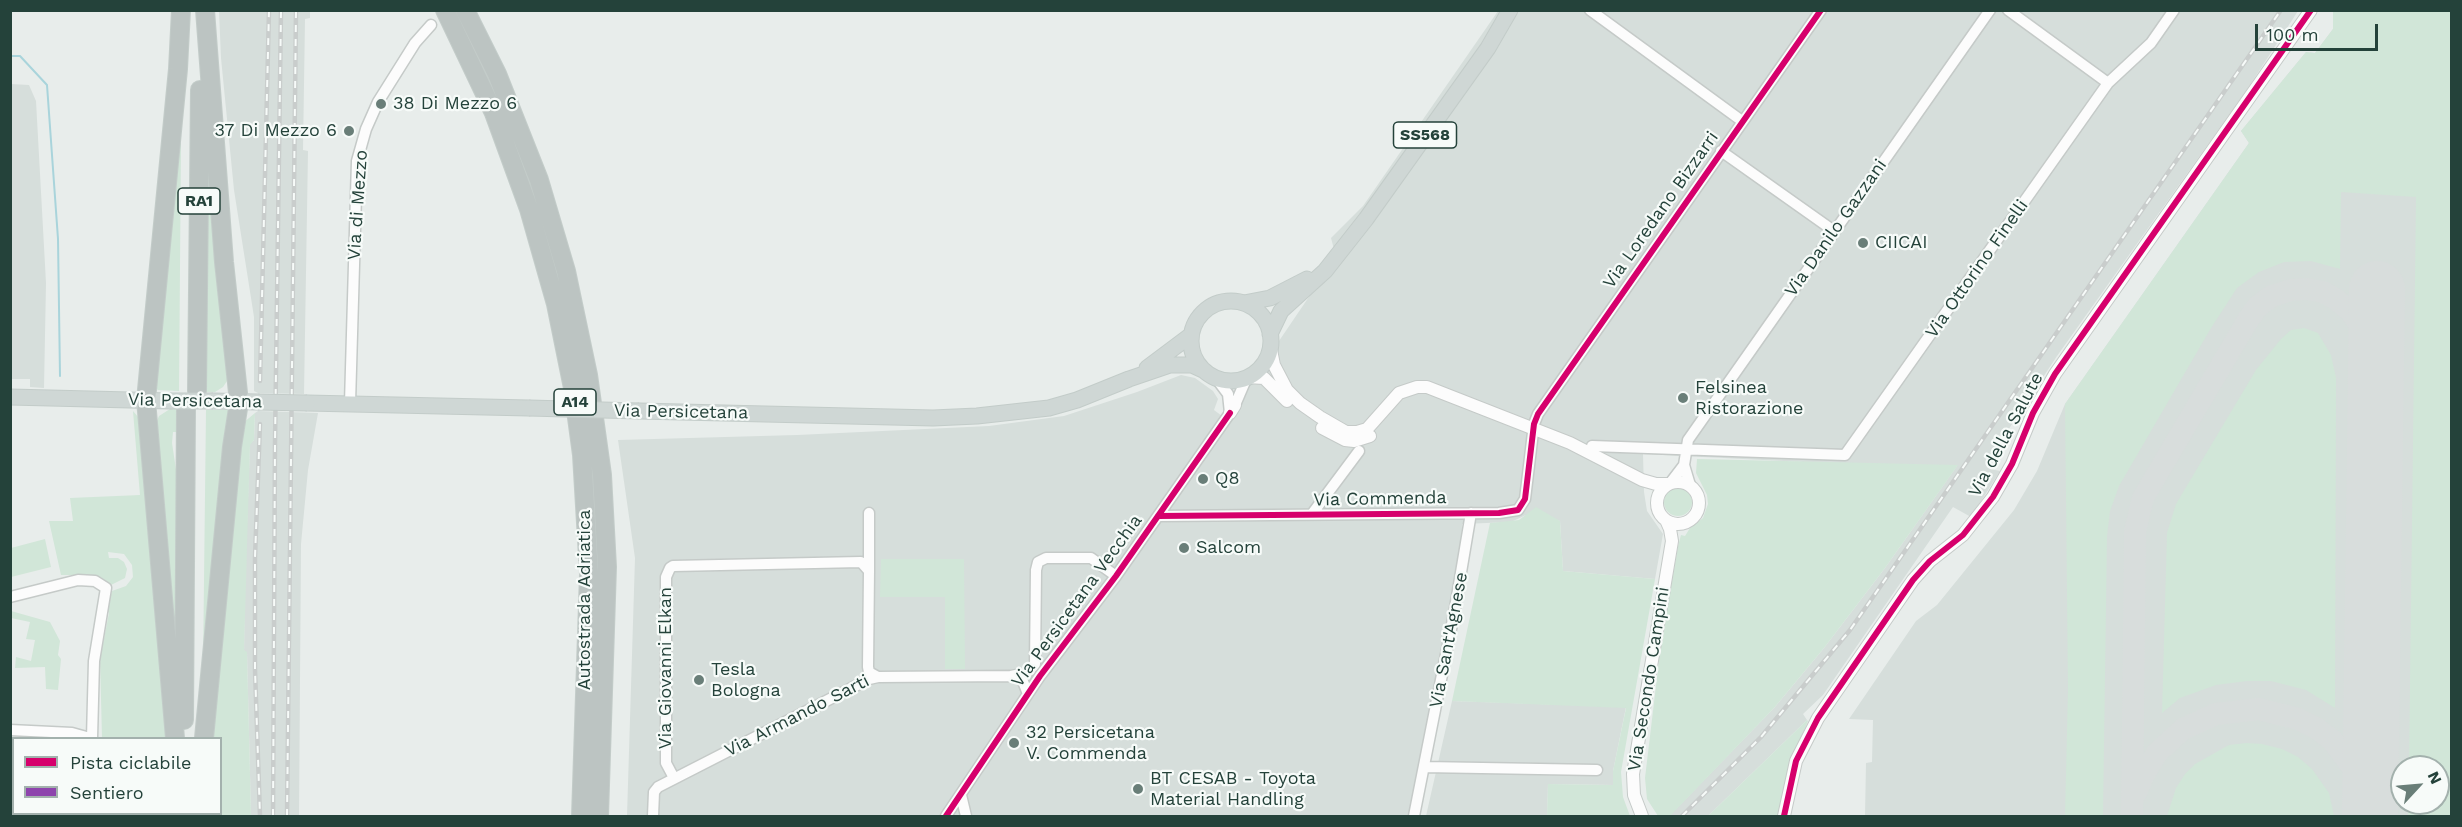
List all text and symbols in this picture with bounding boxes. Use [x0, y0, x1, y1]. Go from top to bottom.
scale bar [2258, 12, 2381, 50]
text: 100 m [2266, 24, 2319, 45]
place label: 38 Di Mezzo 6 [393, 93, 517, 115]
marker: 38 Di Mezzo 6 [374, 97, 388, 111]
place label: 37 Di Mezzo 6 [215, 120, 337, 142]
road number: SS568 [1394, 122, 1456, 148]
marker: 37 Di Mezzo 6 [342, 124, 356, 138]
street label: Via Loredano Bizzarri [1599, 127, 1723, 293]
street label: Via di Mezzo [343, 149, 373, 261]
street label: Via Danilo Gazzani [1780, 155, 1892, 301]
road number: RA1 [178, 188, 220, 214]
street label: Via Ottorino Finelli [1921, 196, 2033, 342]
place label: CIICAI [1875, 232, 1928, 254]
marker: CIICAI [1856, 236, 1870, 250]
street label: Via della Salute [1964, 369, 2048, 501]
place label: Felsinea Ristorazione [1695, 377, 1804, 420]
street label: Via Persicetana [128, 389, 262, 413]
road number: A14 [554, 389, 596, 415]
marker: Felsinea Ristorazione [1676, 391, 1690, 405]
street label: Via Persicetana [614, 400, 748, 424]
place label: Q8 [1215, 468, 1240, 490]
marker: Q8 [1196, 472, 1210, 486]
street label: Via Commenda [1313, 487, 1447, 511]
street label: Autostrada Adriatica [574, 510, 596, 690]
street label: Via Persicetana Vecchia [1007, 510, 1147, 692]
place label: Salcom [1196, 537, 1261, 559]
marker: Salcom [1177, 541, 1191, 555]
street label: Via Sant'Agnese [1425, 570, 1473, 710]
street label: Via Secondo Campini [1624, 585, 1674, 773]
street label: Via Giovanni Elkan [655, 587, 677, 749]
place label: Tesla Bologna [711, 659, 781, 702]
street label: Via Armando Sarti [721, 670, 873, 762]
marker: Tesla Bologna [692, 673, 706, 687]
place label: 32 Persicetana V. Commenda [1026, 722, 1155, 764]
marker: 32 Persicetana V. Commenda [1007, 736, 1021, 750]
legend [12, 737, 222, 815]
text: Pista ciclabile [70, 752, 191, 773]
north arrow [2390, 755, 2450, 815]
place label: BT CESAB - Toyota Material Handling [1150, 768, 1316, 810]
text: N [2424, 768, 2446, 787]
text: Sentiero [70, 782, 144, 803]
marker: BT CESAB - Toyota Material Handling [1131, 782, 1145, 796]

